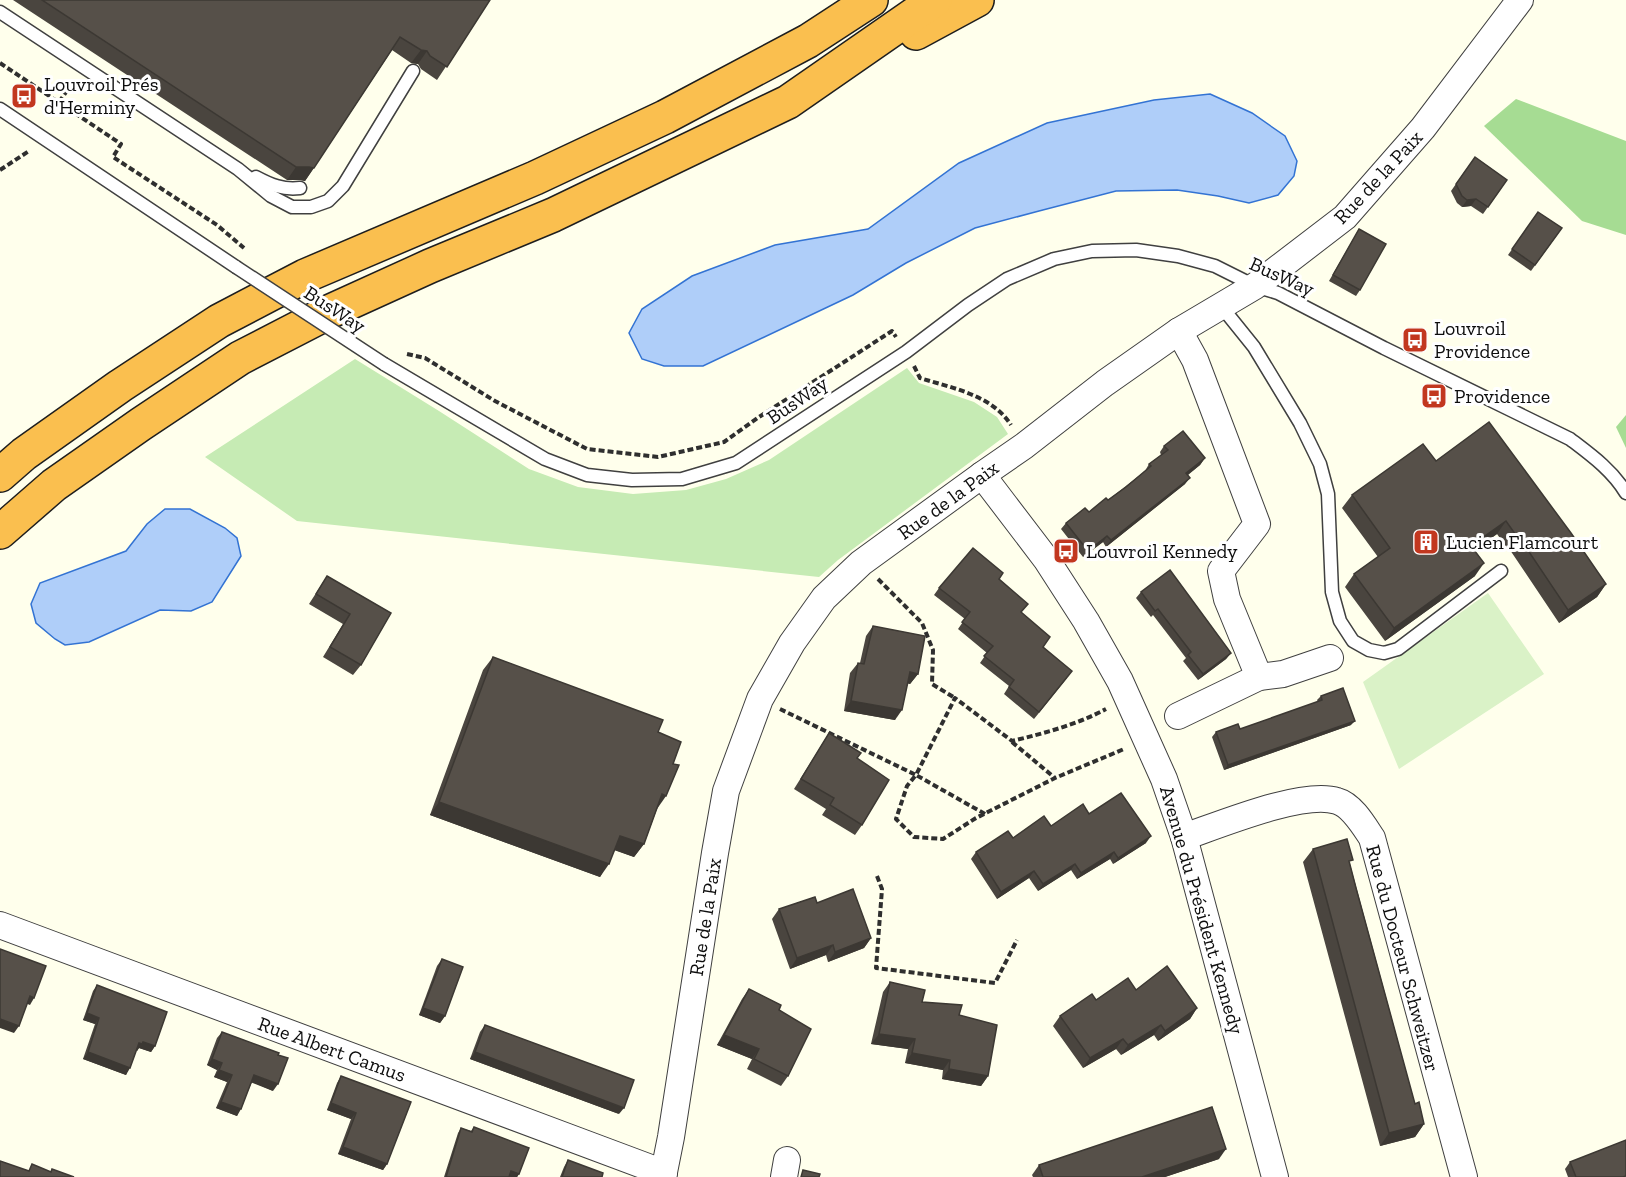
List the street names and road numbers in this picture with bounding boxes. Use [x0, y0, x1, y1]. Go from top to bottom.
street label: Rue de la Paix [1329, 125, 1427, 229]
street label: BusWay [1246, 251, 1319, 301]
street label: BusWay [300, 280, 371, 338]
street label: BusWay [762, 370, 833, 429]
street label: Rue de la Paix [893, 455, 1003, 545]
street label: Avenue du Président Kennedy [1155, 783, 1249, 1038]
street label: Rue du Docteur Schweitzer [1361, 842, 1445, 1074]
street label: Rue de la Paix [684, 856, 726, 978]
street label: Rue Albert Camus [255, 1011, 409, 1087]

